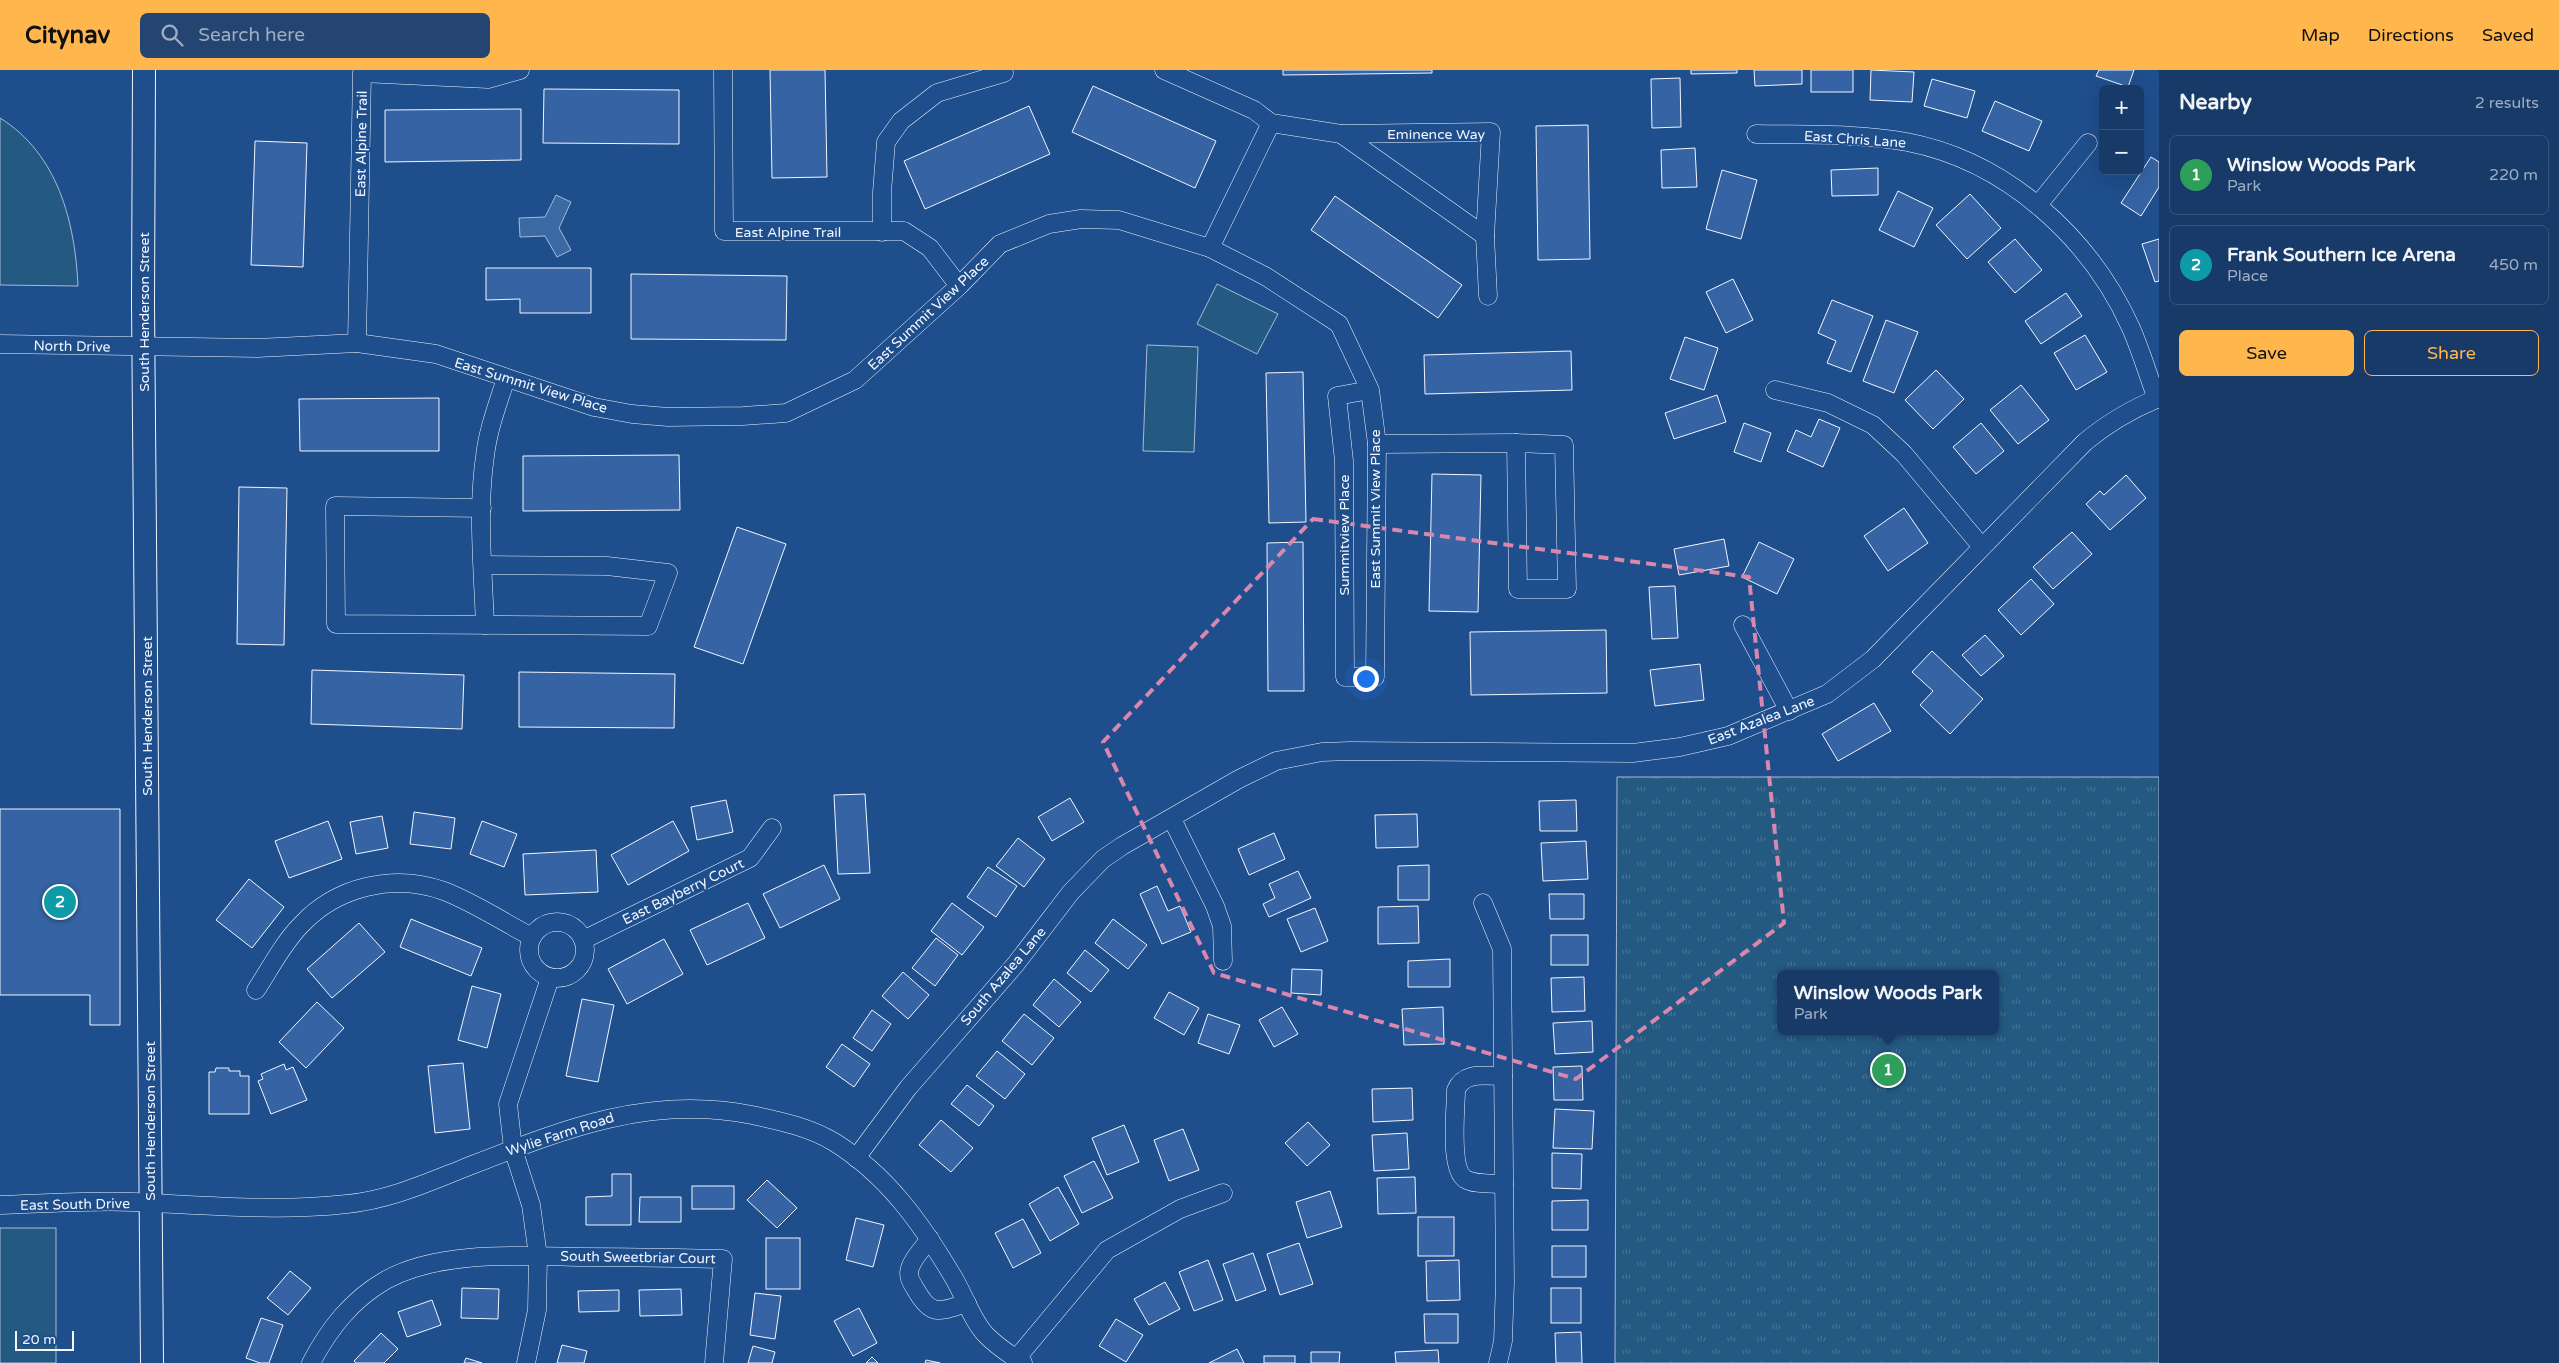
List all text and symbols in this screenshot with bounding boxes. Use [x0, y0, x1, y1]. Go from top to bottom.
search box [140, 13, 490, 58]
text: Citynav [25, 21, 110, 50]
icon: search [158, 21, 186, 49]
text: Search here [198, 24, 305, 46]
text: Map [2301, 24, 2340, 46]
text: Directions [2368, 24, 2454, 46]
text: Saved [2482, 24, 2534, 46]
map controls [2099, 85, 2144, 175]
button: + [2099, 85, 2144, 130]
text: Nearby [2179, 90, 2252, 115]
street label: East Alpine Trail [352, 91, 371, 197]
text: 2 results [2475, 93, 2539, 113]
street label: Eminence Way [1387, 126, 1485, 143]
street label: East Chris Lane [1803, 127, 1907, 152]
button: − [2099, 130, 2144, 175]
text: Winslow Woods Park [2227, 154, 2416, 176]
text: 1 [2191, 165, 2201, 185]
text: 220 m [2489, 165, 2538, 185]
text: Park [2227, 176, 2261, 196]
street label: East Alpine Trail [735, 224, 841, 241]
street label: South Henderson Street [136, 232, 153, 392]
text: Frank Southern Ice Arena [2227, 244, 2456, 266]
street label: East Summit View Place [864, 253, 992, 374]
text: 2 [2191, 255, 2201, 275]
text: 450 m [2489, 255, 2538, 275]
text: Place [2227, 266, 2268, 286]
button: Save [2179, 330, 2354, 376]
button: Share [2364, 330, 2539, 376]
street label: North Drive [33, 337, 111, 356]
street label: East Summit View Place [452, 354, 610, 417]
street label: East Summit View Place [1367, 429, 1384, 589]
street label: Summitview Place [1336, 474, 1353, 596]
street label: South Henderson Street [139, 636, 156, 796]
your location [1353, 666, 1379, 692]
street label: East Azalea Lane [1705, 692, 1817, 749]
street label: East Bayberry Court [620, 854, 747, 928]
pin: 2 [44, 883, 76, 921]
street label: South Azalea Lane [957, 923, 1050, 1029]
popup [1777, 970, 1999, 1035]
text: Winslow Woods Park [1794, 982, 1982, 1004]
text: Park [1794, 1004, 1828, 1024]
street label: South Henderson Street [142, 1041, 159, 1201]
pin: 1 [1872, 1051, 1904, 1089]
street label: Wylie Farm Road [504, 1109, 616, 1160]
street label: East South Drive [20, 1195, 130, 1214]
street label: South Sweetbriar Court [560, 1248, 716, 1267]
scale bar [15, 1328, 74, 1351]
text: 20 m [22, 1331, 56, 1348]

